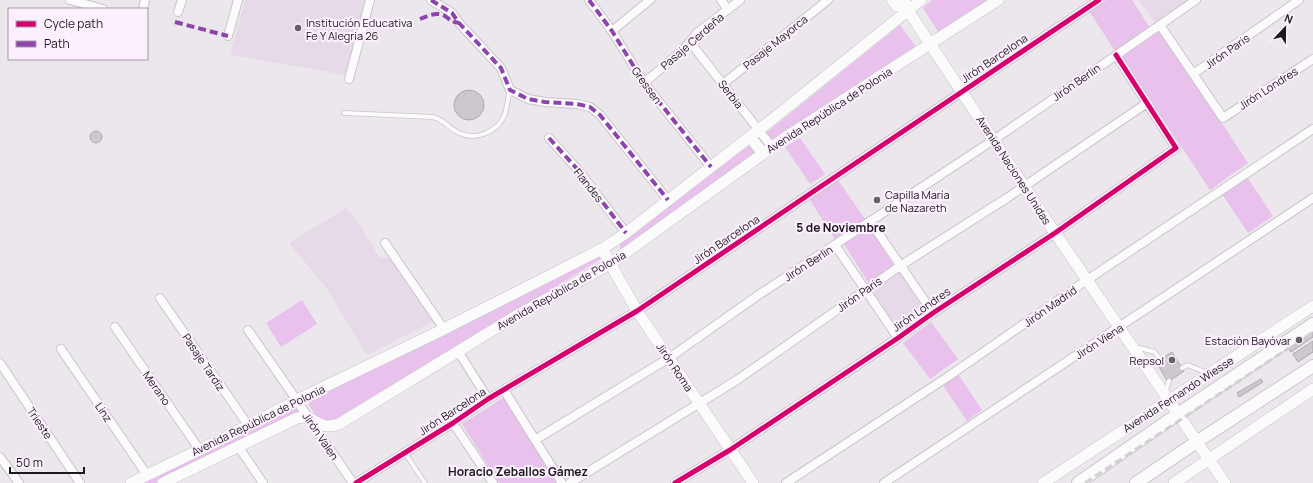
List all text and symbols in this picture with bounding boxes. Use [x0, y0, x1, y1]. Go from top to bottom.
legend [8, 8, 148, 60]
north arrow [1265, 8, 1305, 48]
street label: Pasaje Cerdeña [657, 9, 727, 73]
text: N [1282, 10, 1295, 27]
street label: Pasaje Mayorca [740, 11, 810, 73]
text: Cycle path [44, 15, 103, 32]
place label: Institución Educativa Fe Y Alegria 26 [306, 15, 412, 43]
marker: Institución Educativa Fe Y Alegria 26 [293, 23, 303, 33]
street label: Jirón Barcelona [958, 30, 1030, 86]
street label: Jirón Paris [1202, 30, 1253, 72]
text: Path [44, 35, 70, 52]
street label: Jirón Berlin [1049, 60, 1103, 104]
street label: Gressen [628, 63, 666, 107]
street label: Jirón Londres [1235, 63, 1301, 113]
street label: Avenida República de Polonia [763, 64, 895, 156]
street label: Serbia [715, 77, 747, 111]
street label: Avenida Naciones Unidas [973, 113, 1055, 227]
street label: Flandes [571, 165, 607, 205]
place label: Capilla María de Nazareth [885, 187, 950, 215]
marker: Capilla María de Nazareth [872, 195, 882, 205]
street label: Jirón Barcelona [690, 211, 762, 267]
district label: 5 de Noviembre [796, 219, 886, 236]
street label: Jirón Berlin [781, 242, 835, 284]
street label: Avenida República de Polonia [494, 247, 628, 333]
street label: Jirón Paris [834, 273, 885, 315]
street label: Jirón Madrid [1020, 282, 1080, 330]
street label: Jirón Londres [889, 283, 953, 335]
street label: Jirón Viena [1072, 320, 1126, 362]
street label: Pasaje Tardiz [179, 330, 229, 394]
place label: Estación Bayóvar [1205, 333, 1291, 348]
marker: Estación Bayóvar [1294, 335, 1304, 345]
street label: Jirón Roma [653, 340, 697, 394]
street label: Avenida Fernando Wiesse [1120, 352, 1237, 435]
place label: Repsol [1129, 353, 1164, 368]
marker: Repsol [1167, 355, 1177, 365]
street label: Merano [140, 368, 174, 408]
street label: Avenida República de Polonia [189, 381, 327, 459]
street label: Jirón Barcelona [415, 384, 489, 438]
street label: Linz [92, 399, 116, 425]
street label: Trieste [24, 404, 56, 442]
street label: Jirón Valen [300, 409, 342, 463]
scale bar [10, 449, 84, 475]
text: 50 m [16, 454, 43, 471]
district label: Horacio Zeballos Gámez [448, 463, 588, 480]

